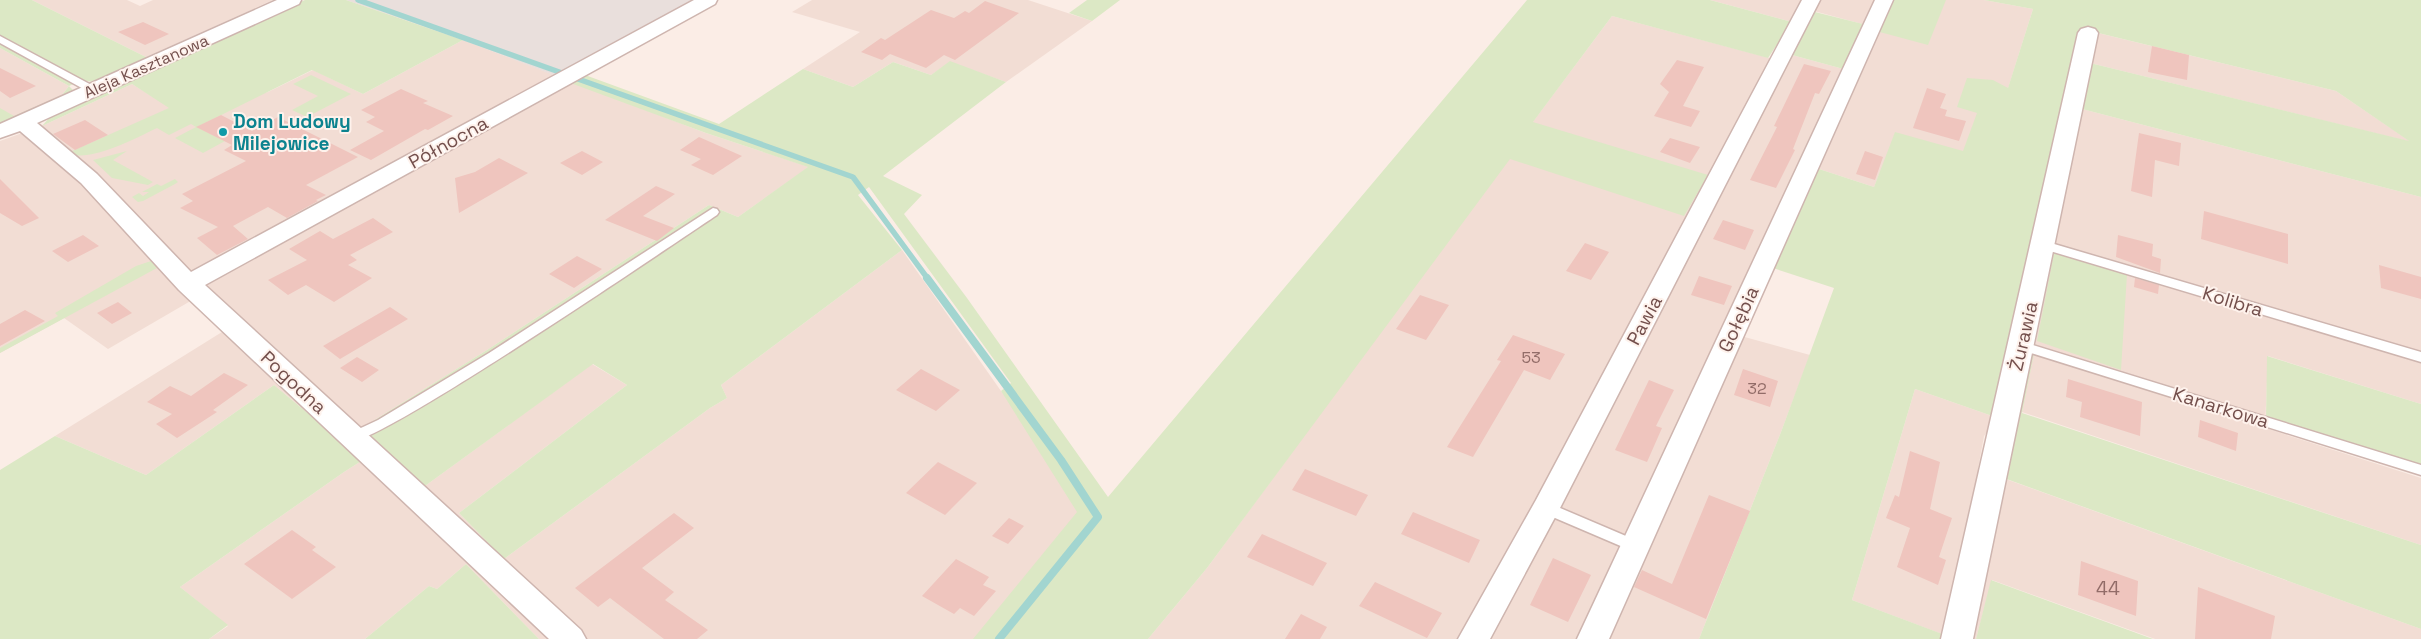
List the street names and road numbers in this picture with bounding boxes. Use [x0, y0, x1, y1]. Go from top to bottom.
street label: Aleja Kasztanowa [81, 30, 212, 103]
street label: Północna [404, 110, 492, 175]
street label: Kolibra [2199, 280, 2266, 323]
street label: Gołębia [1712, 282, 1765, 356]
street label: Pawia [1621, 291, 1668, 349]
street label: Żurawia [2003, 299, 2044, 373]
street label: Pogodna [255, 345, 332, 419]
street label: Kanarkowa [2170, 381, 2272, 434]

